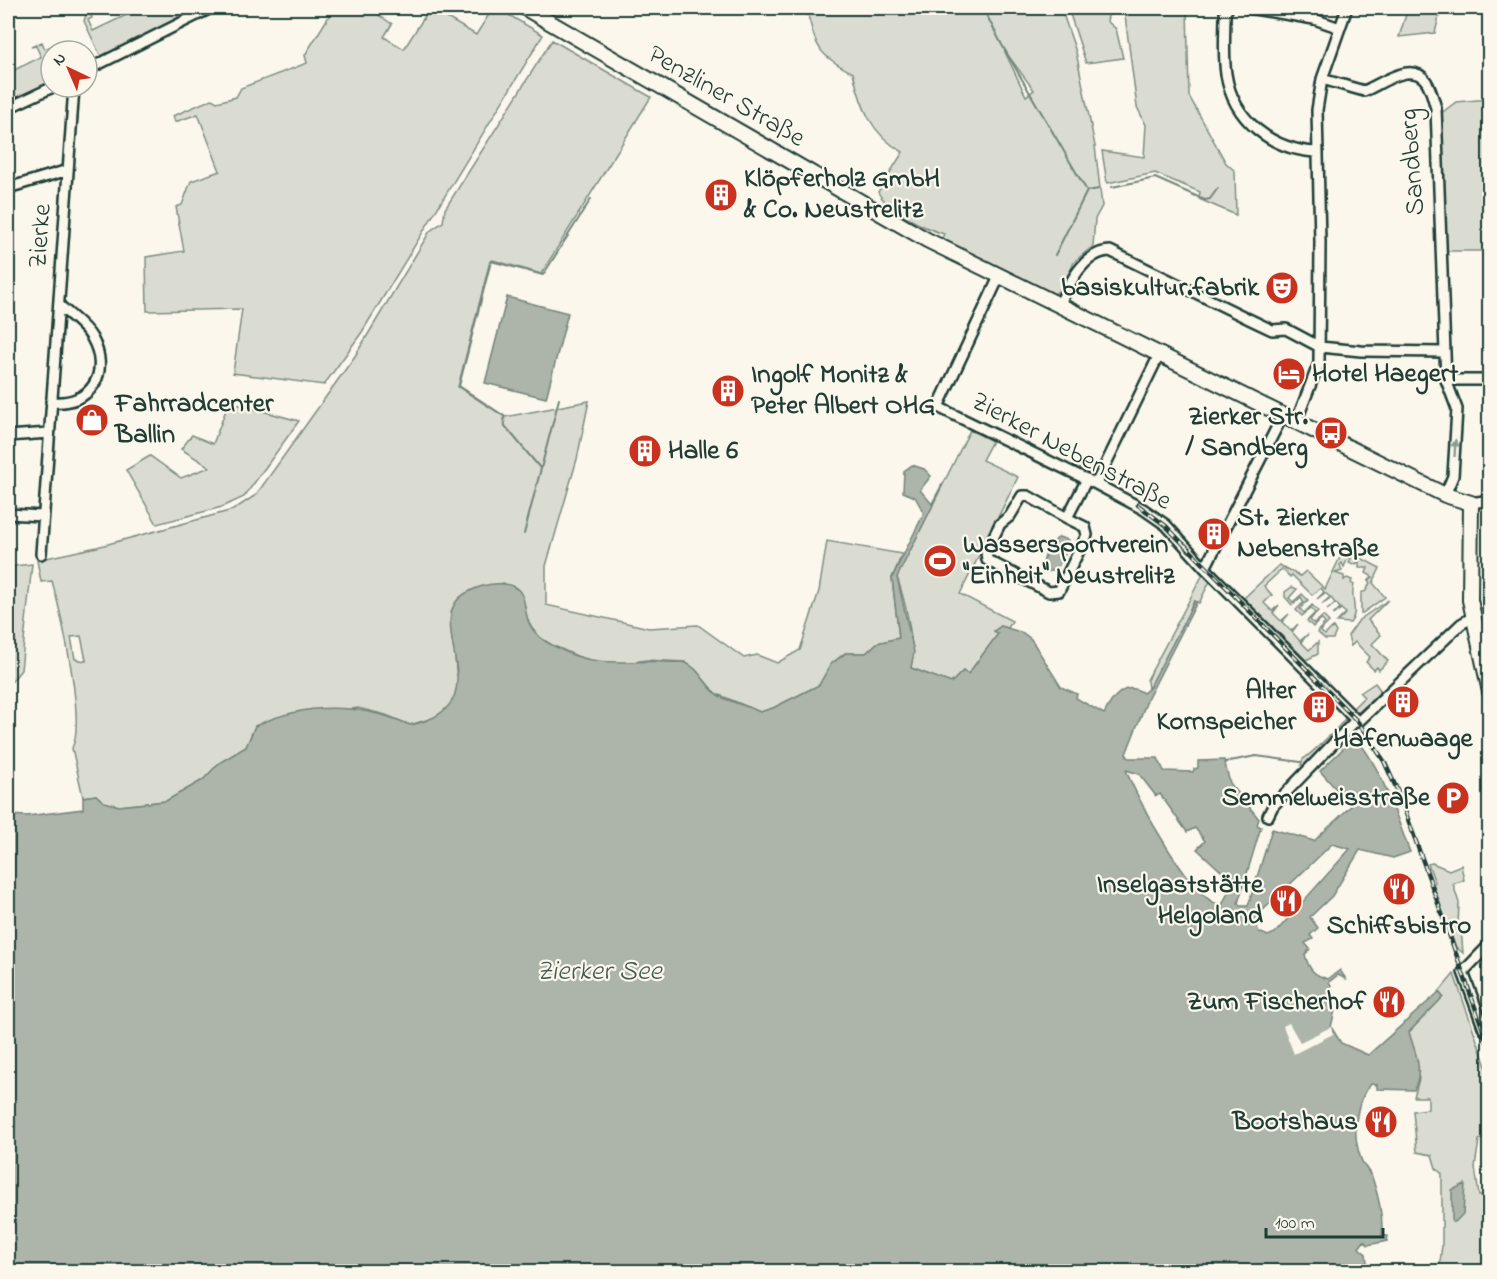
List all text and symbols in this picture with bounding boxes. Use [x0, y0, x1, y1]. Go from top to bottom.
street label: Penzliner Straße [640, 36, 813, 158]
north arrow [39, 39, 99, 99]
text: N [48, 47, 72, 72]
street label: Sandberg [1390, 107, 1436, 217]
place label: Klöpferholz GmbH & Co. Neustrelitz [743, 160, 940, 230]
building icon: Klöpferholz GmbH & Co. Neustrelitz [703, 177, 739, 213]
street label: Zierke [19, 202, 63, 270]
place label: basiskultur.fabrik [1061, 269, 1260, 308]
theatre icon: basiskultur.fabrik [1264, 270, 1300, 306]
place label: Hotel Haegert [1312, 355, 1459, 395]
place label: Ingolf Monitz & Peter Albert OHG [751, 356, 936, 426]
hotel icon: Hotel Haegert [1271, 356, 1307, 392]
building icon: Ingolf Monitz & Peter Albert OHG [710, 373, 746, 409]
street label: Zierker Nebenstraße [964, 383, 1179, 522]
place label: Fahrradcenter Ballin [113, 385, 274, 455]
place label: Zierker Str. / Sandberg [1185, 398, 1308, 469]
shop icon: Fahrradcenter Ballin [74, 402, 110, 438]
bus stop icon: Zierker Str. / Sandberg [1313, 415, 1349, 451]
place label: Halle 6 [668, 432, 738, 471]
building icon: Halle 6 [627, 433, 663, 469]
one-way arrow [1450, 438, 1459, 457]
place label: St. Zierker Nebenstraße [1237, 499, 1380, 569]
building icon: St. Zierker Nebenstraße [1196, 516, 1232, 552]
place label: Wassersportverein "Einheit" Neustrelitz [962, 526, 1175, 596]
sports icon: Wassersportverein "Einheit" Neustrelitz [922, 543, 958, 579]
place label: Alter Kornspeicher [1157, 672, 1297, 742]
building icon: Hafenwaage [1385, 684, 1421, 720]
building icon: Alter Kornspeicher [1301, 689, 1337, 725]
place label: Hafenwaage [1333, 720, 1474, 760]
place label: Semmelweisstraße [1222, 779, 1431, 818]
parking icon: Semmelweisstraße [1435, 780, 1471, 816]
place label: Inselgaststätte Helgoland [1097, 866, 1264, 937]
restaurant icon: Schiffsbistro [1381, 871, 1417, 907]
restaurant icon: Inselgaststätte Helgoland [1268, 883, 1304, 919]
place label: Schiffsbistro [1327, 907, 1471, 946]
water label: Zierker See [536, 952, 663, 993]
place label: Zum Fischerhof [1187, 983, 1366, 1022]
restaurant icon: Zum Fischerhof [1371, 984, 1407, 1020]
place label: Bootshaus [1230, 1103, 1358, 1142]
restaurant icon: Bootshaus [1363, 1104, 1399, 1140]
scale bar [1266, 1201, 1383, 1239]
text: 100 m [1275, 1211, 1315, 1237]

